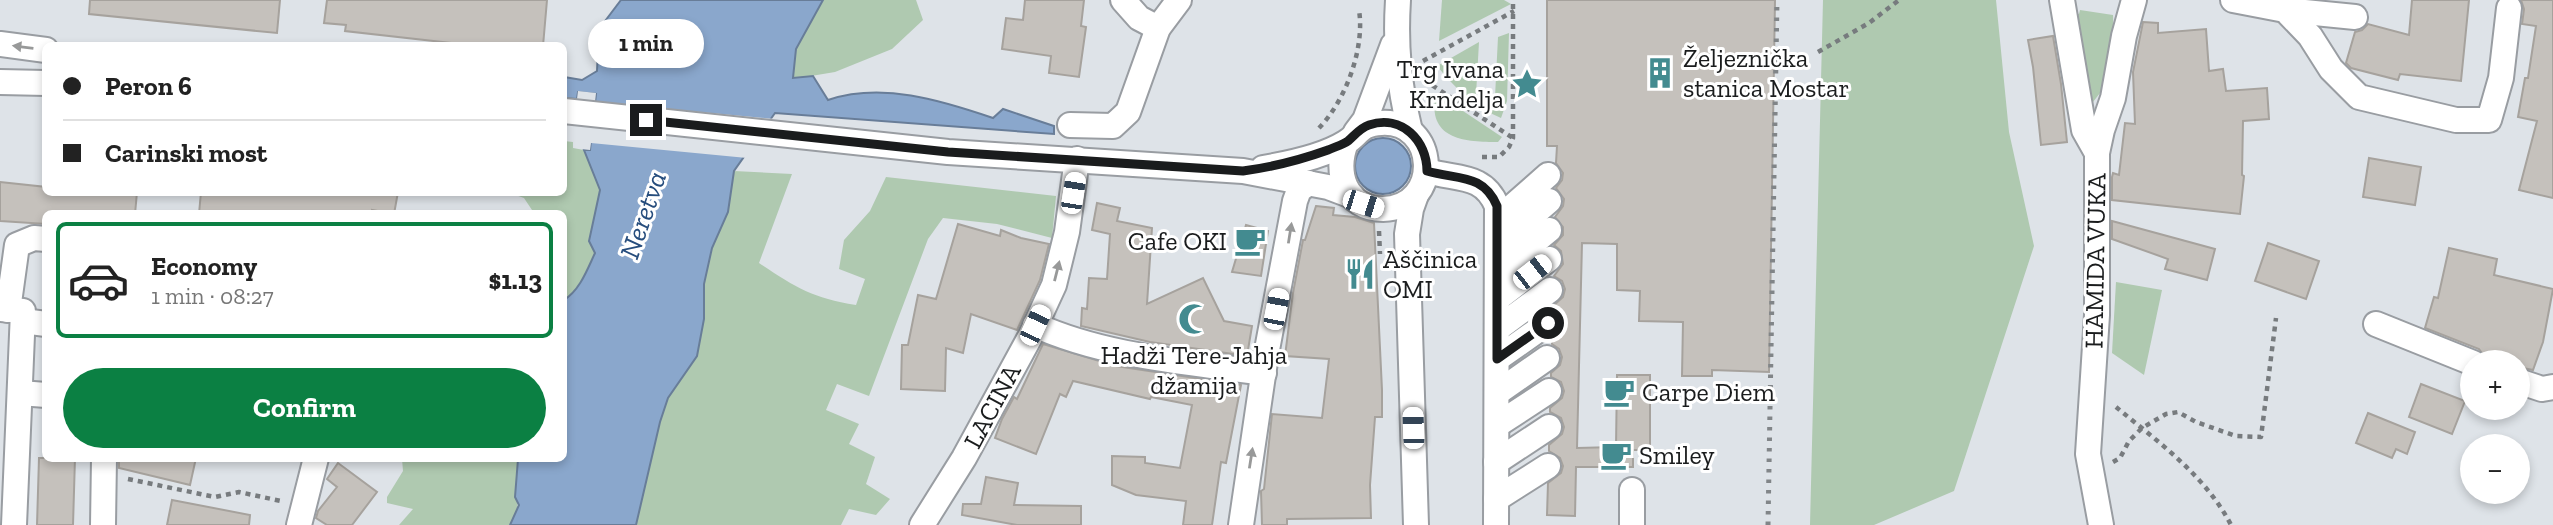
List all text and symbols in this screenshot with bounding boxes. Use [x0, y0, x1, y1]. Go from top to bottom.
callout: 1 min [588, 18, 704, 68]
text: 1 min [619, 29, 673, 57]
one-way arrow [12, 42, 34, 53]
place label: Željeznička stanica Mostar [1683, 42, 1849, 104]
place label: Trg Ivana Krndelja [1396, 53, 1504, 115]
building icon: Željeznička stanica Mostar [1643, 56, 1677, 90]
place icon: Trg Ivana Krndelja [1510, 67, 1544, 101]
text: Peron 6 [105, 70, 192, 102]
route end [630, 104, 662, 136]
text: Carinski most [105, 137, 267, 169]
water label: Neretva [613, 167, 673, 263]
car [1060, 171, 1087, 215]
street label: HAMIDA VUKA [2077, 172, 2113, 349]
car [1340, 188, 1387, 220]
one-way arrow [1285, 222, 1296, 244]
cafe icon: Cafe OKI [1233, 224, 1267, 258]
place label: Cafe OKI [1128, 225, 1227, 257]
place label: Aščinica OMI [1383, 243, 1478, 305]
icon: car [67, 249, 130, 312]
text: Economy [151, 250, 257, 282]
car [1509, 251, 1556, 293]
restaurant icon: Aščinica OMI [1343, 257, 1377, 291]
one-way arrow [1052, 260, 1063, 282]
text: $1.13 [488, 264, 542, 296]
text: 1 min · 08:27 [151, 282, 273, 310]
car [1262, 286, 1291, 332]
car [1017, 302, 1054, 348]
mosque icon: Hadži Tere-Jahja džamija [1177, 302, 1211, 336]
route start [1532, 307, 1564, 339]
place label: Hadži Tere-Jahja džamija [1101, 339, 1288, 401]
map controls [2460, 350, 2530, 504]
button: + [2460, 350, 2530, 420]
street label: LACINA [956, 357, 1028, 454]
button: Confirm [63, 368, 546, 448]
cafe icon: Carpe Diem [1602, 375, 1636, 409]
place label: Carpe Diem [1642, 376, 1776, 408]
car [1402, 407, 1425, 449]
button: − [2460, 434, 2530, 504]
cafe icon: Smiley [1599, 438, 1633, 472]
place label: Smiley [1639, 439, 1715, 471]
one-way arrow [1246, 446, 1257, 468]

